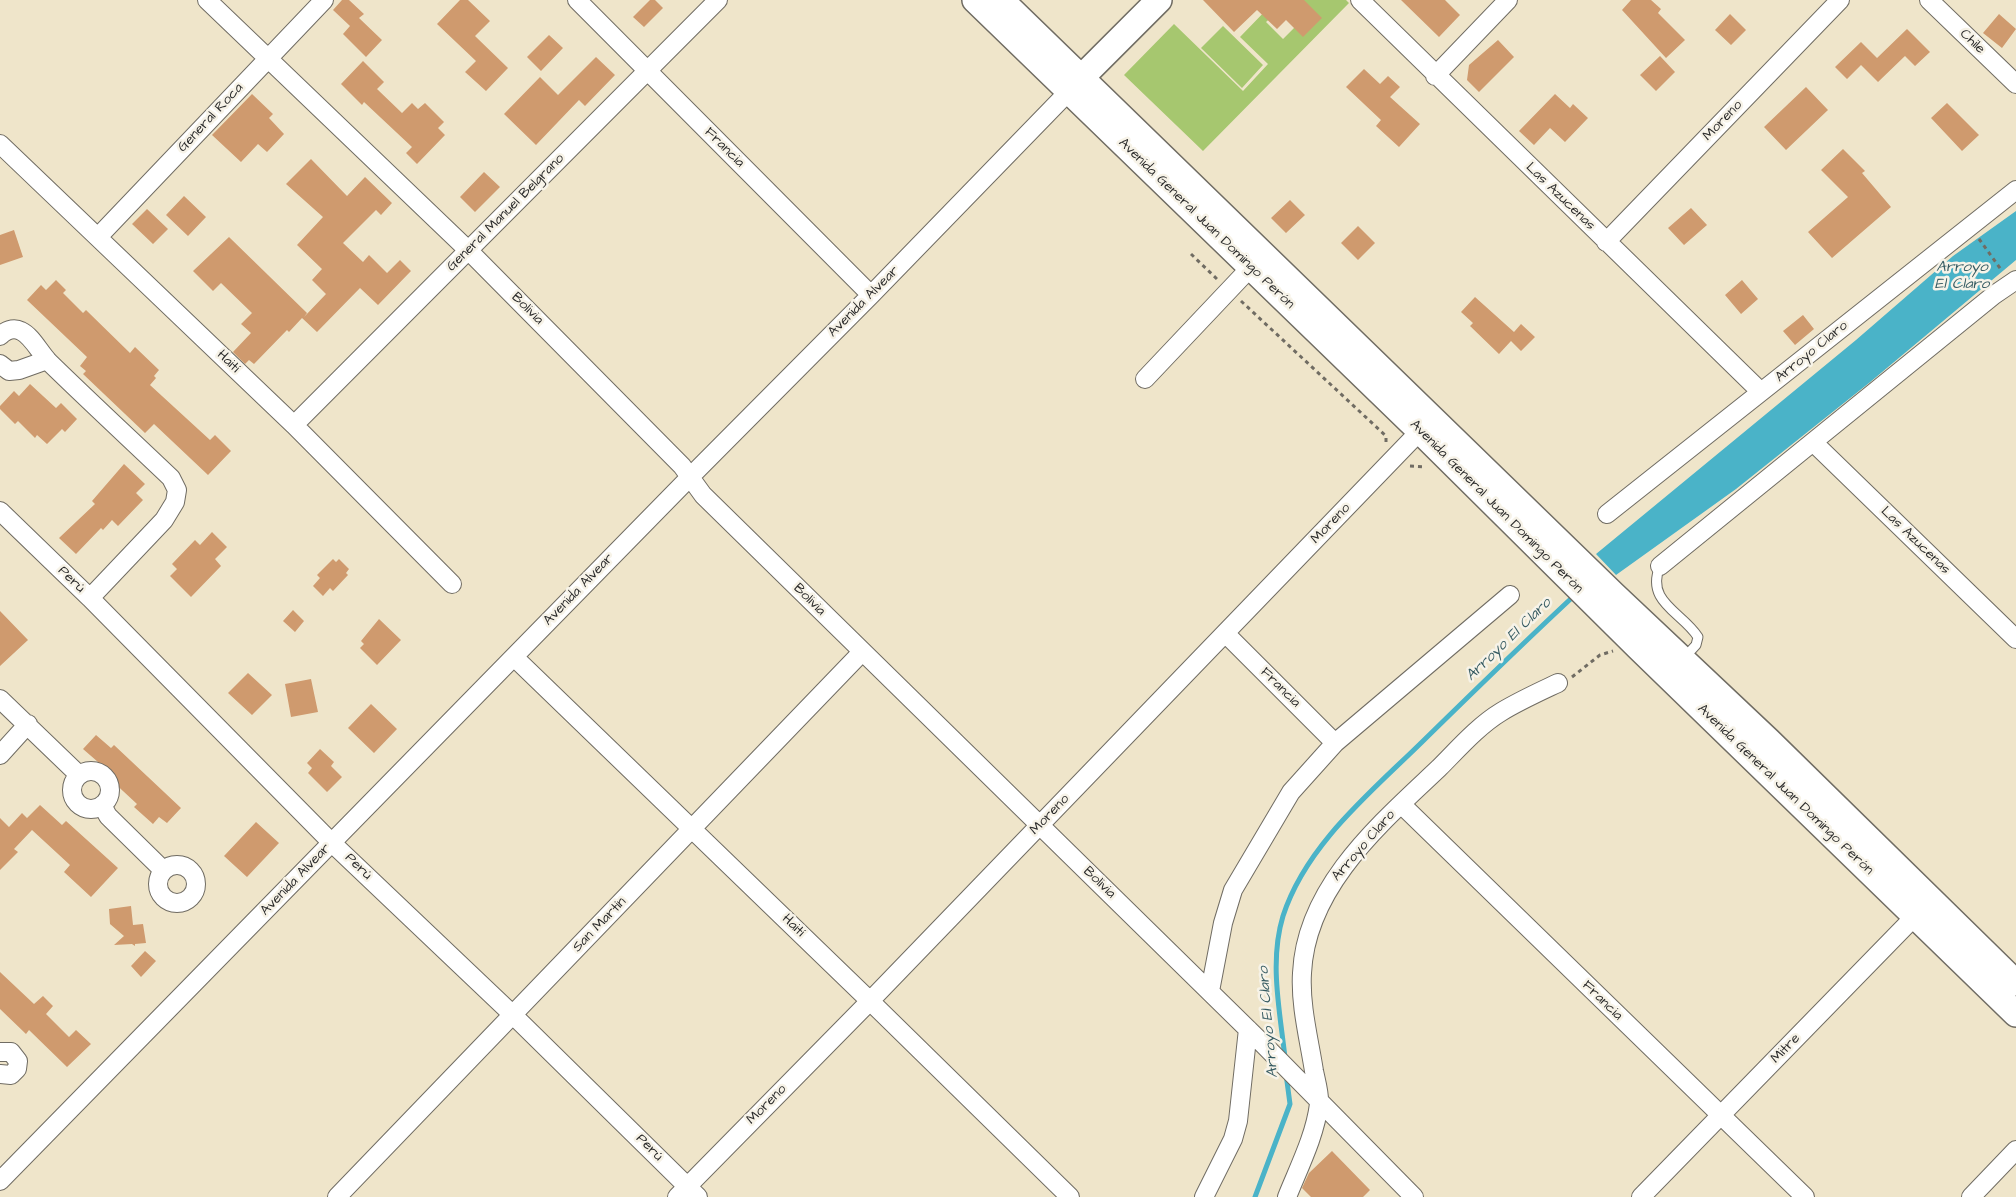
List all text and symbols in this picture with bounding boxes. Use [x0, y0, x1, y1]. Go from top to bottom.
street label: Chile [1956, 26, 1988, 58]
street label: General Roca [175, 80, 247, 156]
street label: Moreno [1700, 97, 1746, 145]
street label: Francia [701, 125, 747, 171]
street label: Avenida General Juan Domingo Perón [1114, 135, 1298, 313]
street label: General Manuel Belgrano [444, 151, 568, 275]
street label: Las Azucenas [1522, 160, 1598, 234]
water label: Arroyo El Claro [1935, 259, 1989, 294]
street label: Avenida Alvear [825, 263, 903, 341]
street label: Bolivia [507, 289, 547, 329]
street label: Arroyo Claro [1772, 318, 1852, 386]
street label: Haití [213, 347, 243, 377]
street label: Avenida General Juan Domingo Perón [1406, 417, 1586, 597]
street label: Moreno [1308, 500, 1354, 548]
street label: Las Azucenas [1877, 504, 1953, 578]
street label: Avenida Alvear [540, 550, 618, 630]
street label: Perú [54, 563, 88, 597]
street label: Bolivia [789, 580, 829, 620]
water label: Arroyo El Claro [1463, 595, 1555, 685]
street label: Francia [1257, 665, 1303, 711]
street label: Avenida General Juan Domingo Perón [1693, 701, 1877, 879]
street label: Moreno [1027, 791, 1073, 839]
street label: Arroyo Claro [1329, 807, 1399, 885]
street label: Avenida Alvear [257, 840, 335, 920]
street label: Perú [341, 850, 375, 884]
street label: Bolivia [1079, 864, 1119, 902]
street label: San Martín [570, 894, 630, 956]
street label: Haití [778, 911, 808, 941]
water label: Arroyo El Claro [1255, 966, 1283, 1078]
street label: Francia [1578, 978, 1626, 1024]
street label: Mitre [1768, 1031, 1804, 1067]
street label: Moreno [744, 1082, 790, 1128]
street label: Perú [632, 1131, 666, 1165]

